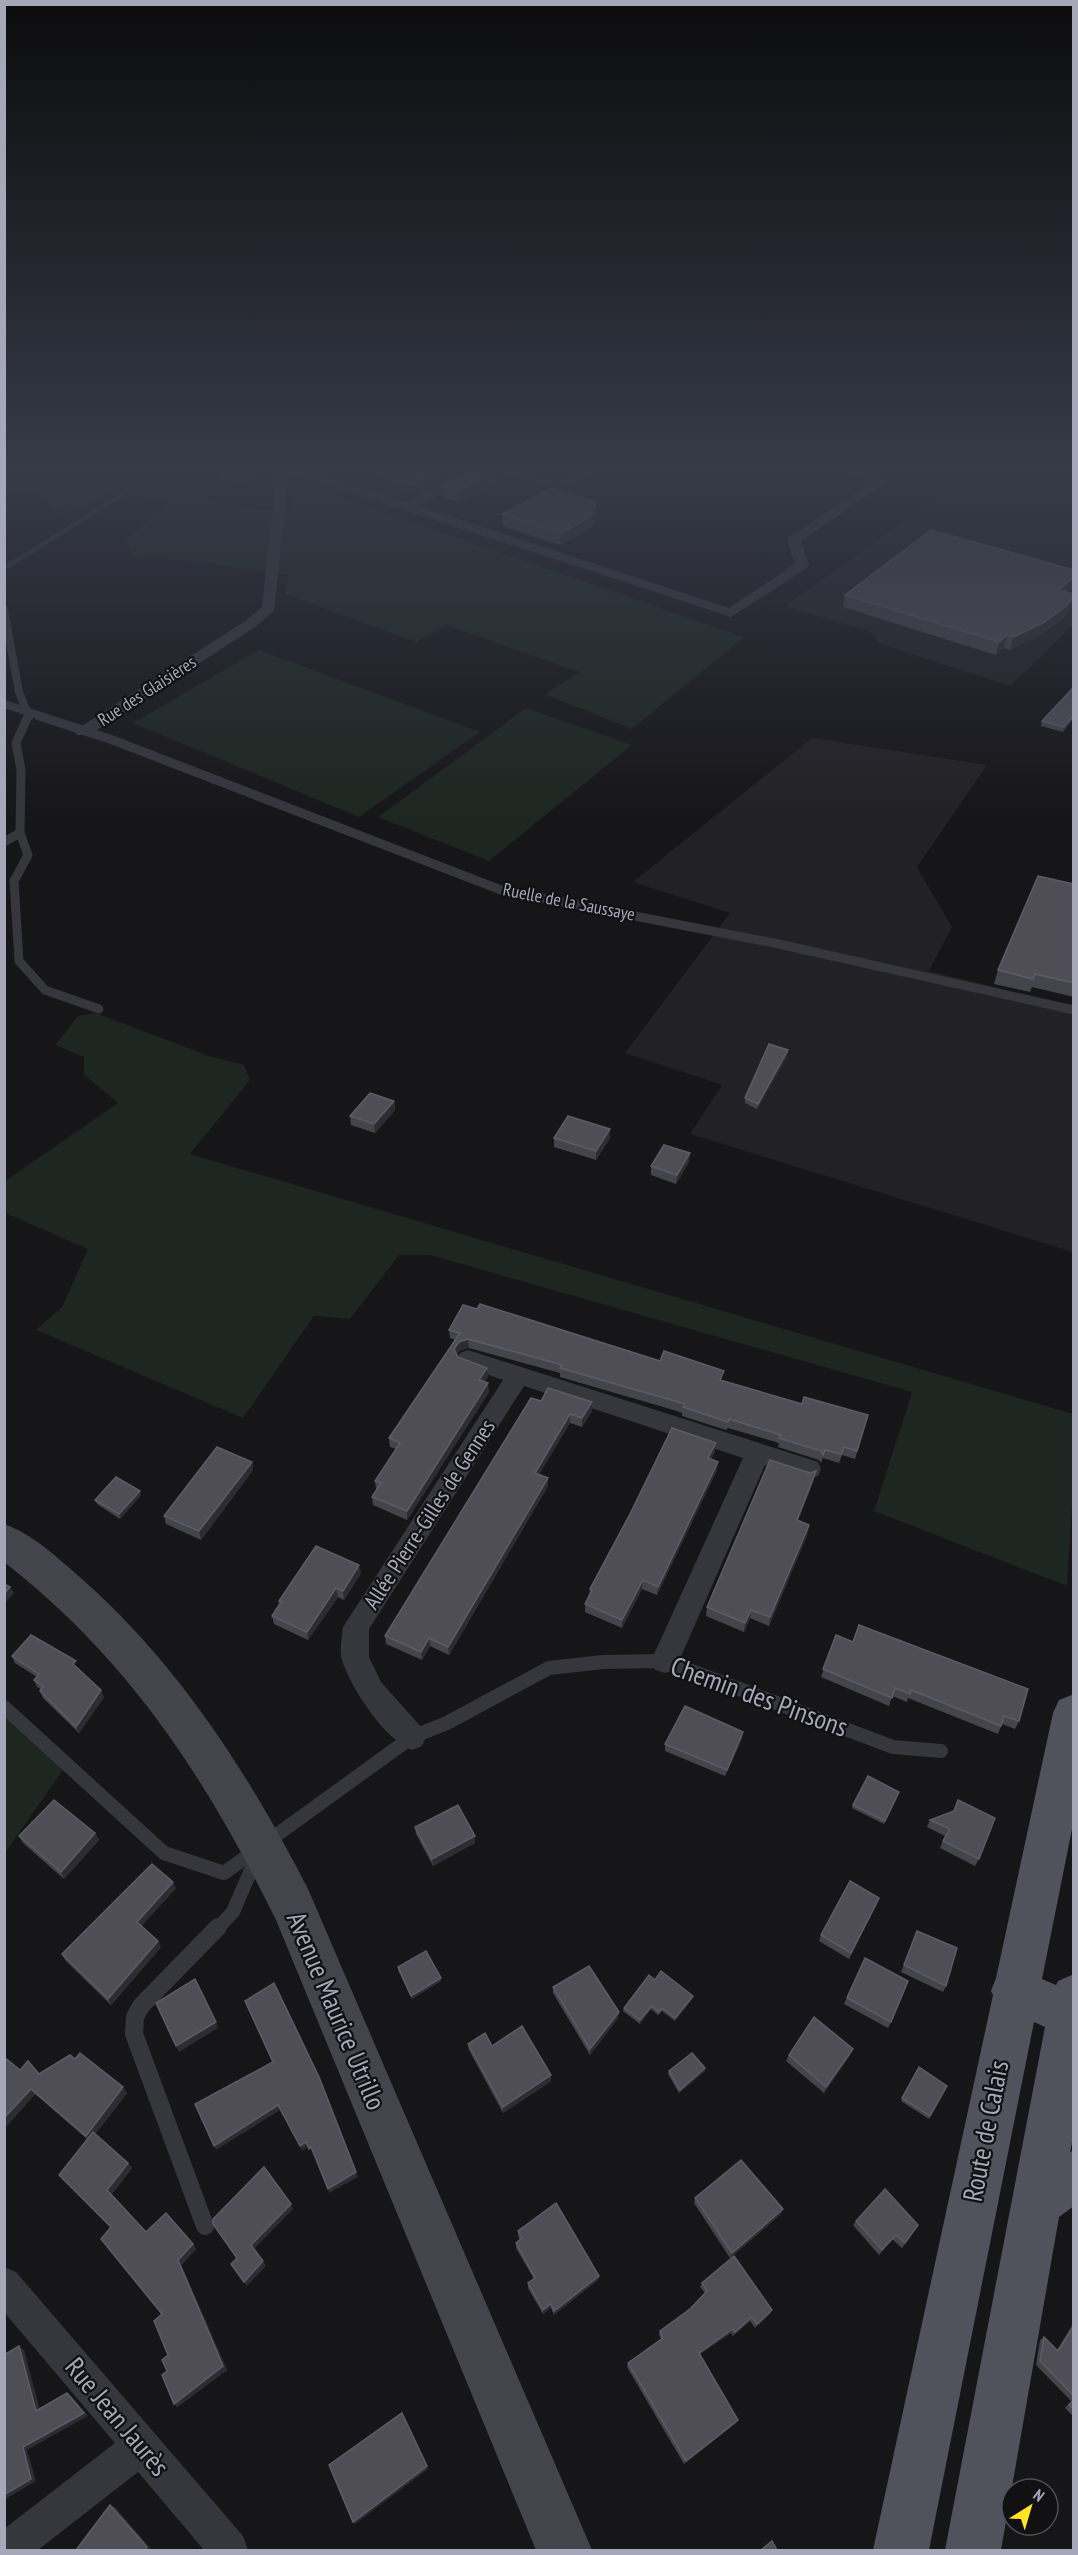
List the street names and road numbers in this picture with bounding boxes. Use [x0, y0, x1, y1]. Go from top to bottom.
street label: Rue des Glaisières [93, 650, 200, 731]
street label: Ruelle de la Saussaye [501, 877, 637, 926]
street label: Allée Pierre-Gilles de Gennes [357, 1414, 501, 1614]
street label: Chemin des Pinsons [666, 1648, 852, 1744]
street label: Avenue Maurice Utrillo [280, 1906, 394, 2115]
street label: Route de Calais [955, 2057, 1015, 2204]
street label: Rue Jean Jaurès [58, 2350, 177, 2483]

